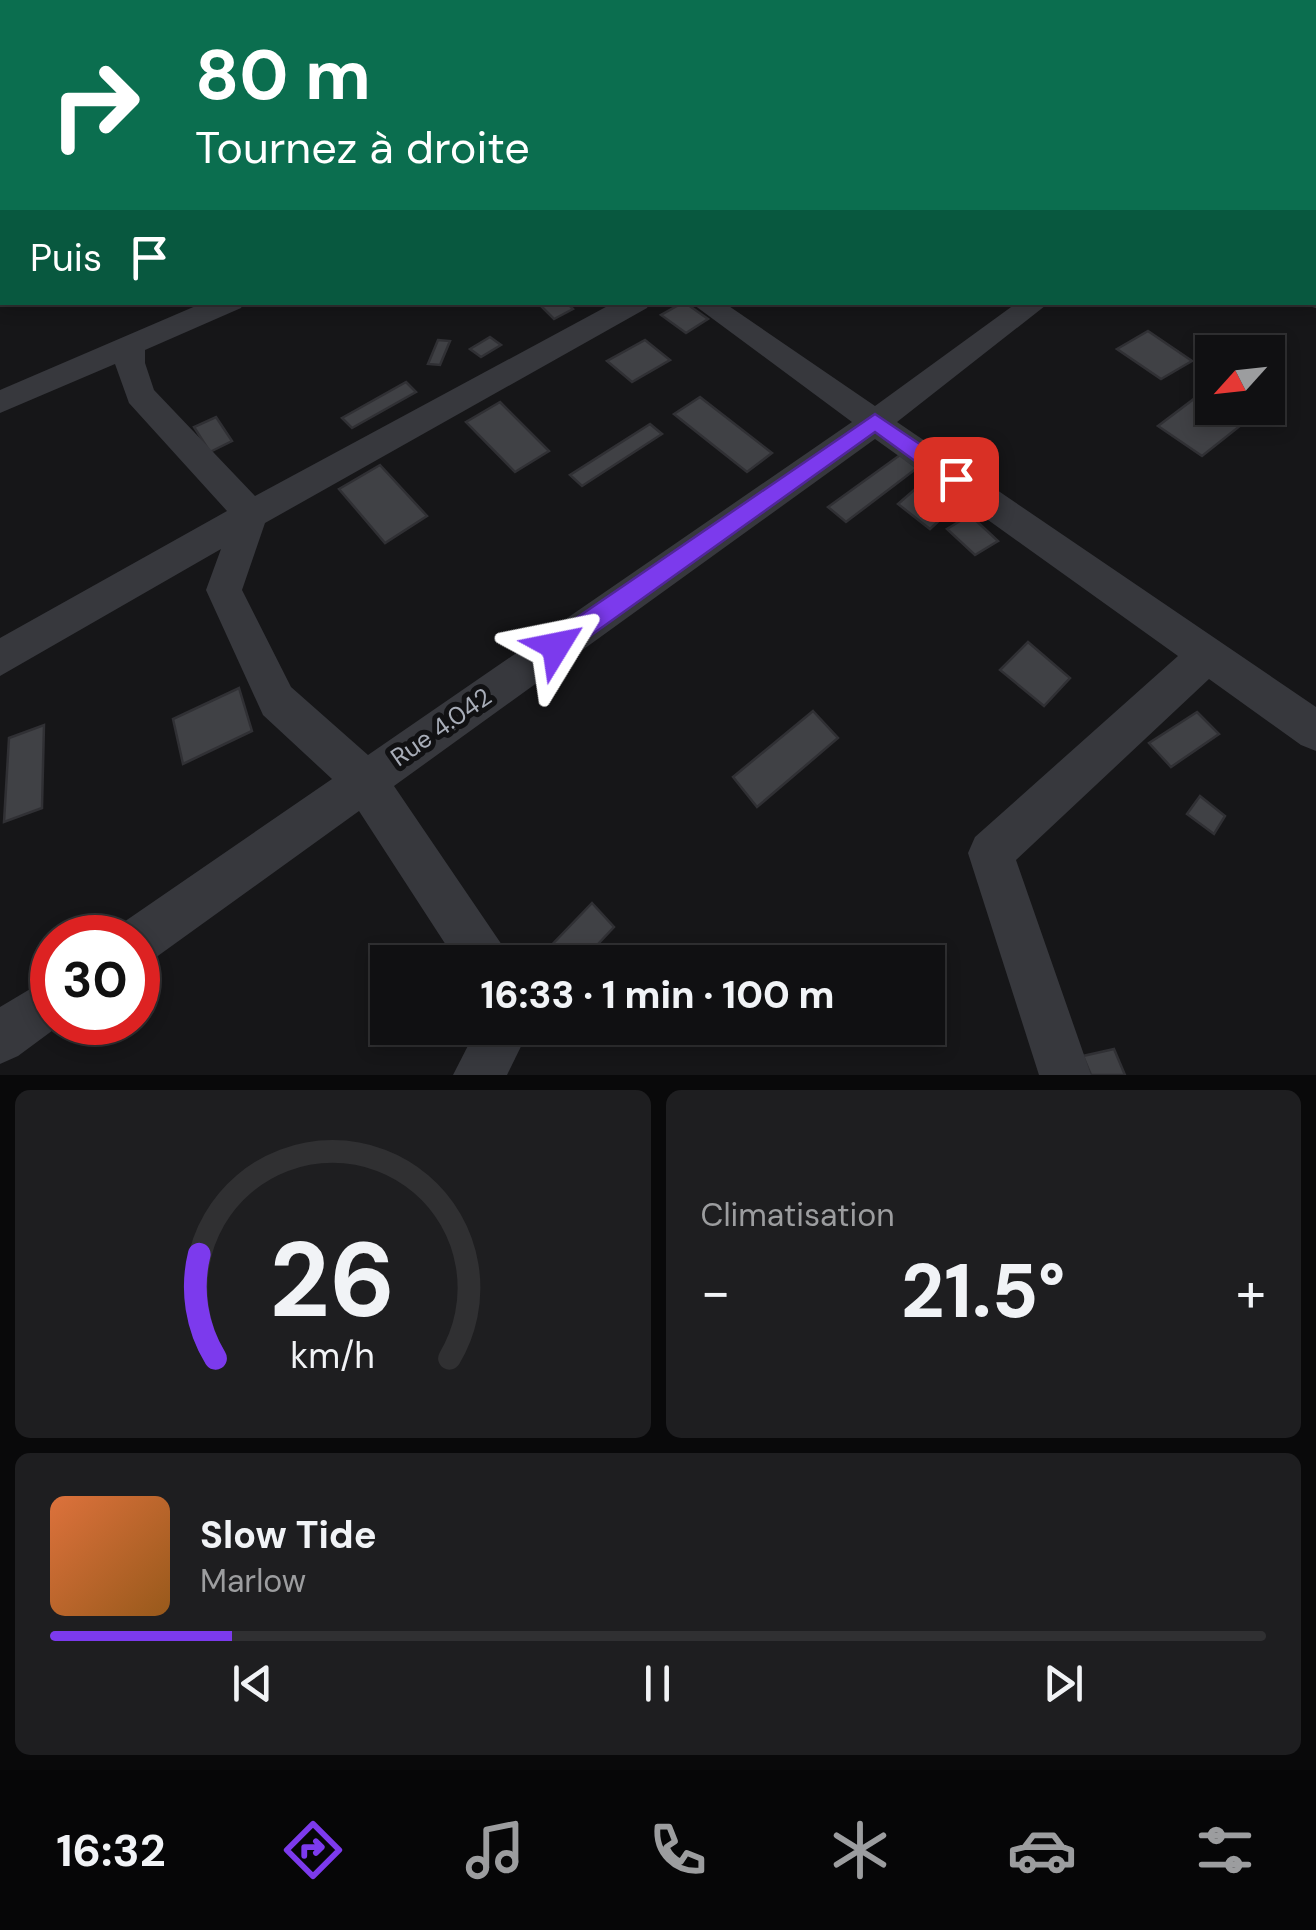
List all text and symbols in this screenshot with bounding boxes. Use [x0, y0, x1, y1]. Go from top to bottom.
text: 80 m [195, 30, 371, 121]
icon: right [30, 40, 160, 170]
text: Tournez à droite [195, 118, 530, 177]
icon: arrive [122, 230, 177, 285]
text: Puis [30, 233, 102, 283]
north arrow [1195, 335, 1285, 425]
map controls [1195, 335, 1285, 425]
pin [914, 437, 999, 522]
icon: arrive [929, 452, 984, 507]
position arrow [504, 594, 608, 698]
street label: Rue 4.042 [384, 680, 498, 774]
speed limit sign: 30 [30, 915, 160, 1045]
text: 16:33 · 1 min · 100 m [480, 970, 835, 1020]
text: Climatisation [701, 1194, 895, 1236]
text: 26 [270, 1213, 396, 1348]
text: 21.5° [901, 1243, 1065, 1340]
text: − [701, 1256, 731, 1328]
text: + [1236, 1256, 1266, 1328]
text: km/h [291, 1333, 375, 1379]
text: Slow Tide [200, 1510, 377, 1560]
text: Marlow [200, 1560, 306, 1602]
icon: previous [225, 1656, 280, 1711]
icon: pause [630, 1656, 685, 1711]
icon: next [1036, 1656, 1091, 1711]
icon: directions [278, 1815, 348, 1885]
icon: music [460, 1815, 530, 1885]
icon: phone [643, 1815, 713, 1885]
icon: climate [825, 1815, 895, 1885]
icon: car [1007, 1815, 1077, 1885]
icon: filters [1190, 1815, 1260, 1885]
text: 16:32 [56, 1821, 166, 1880]

